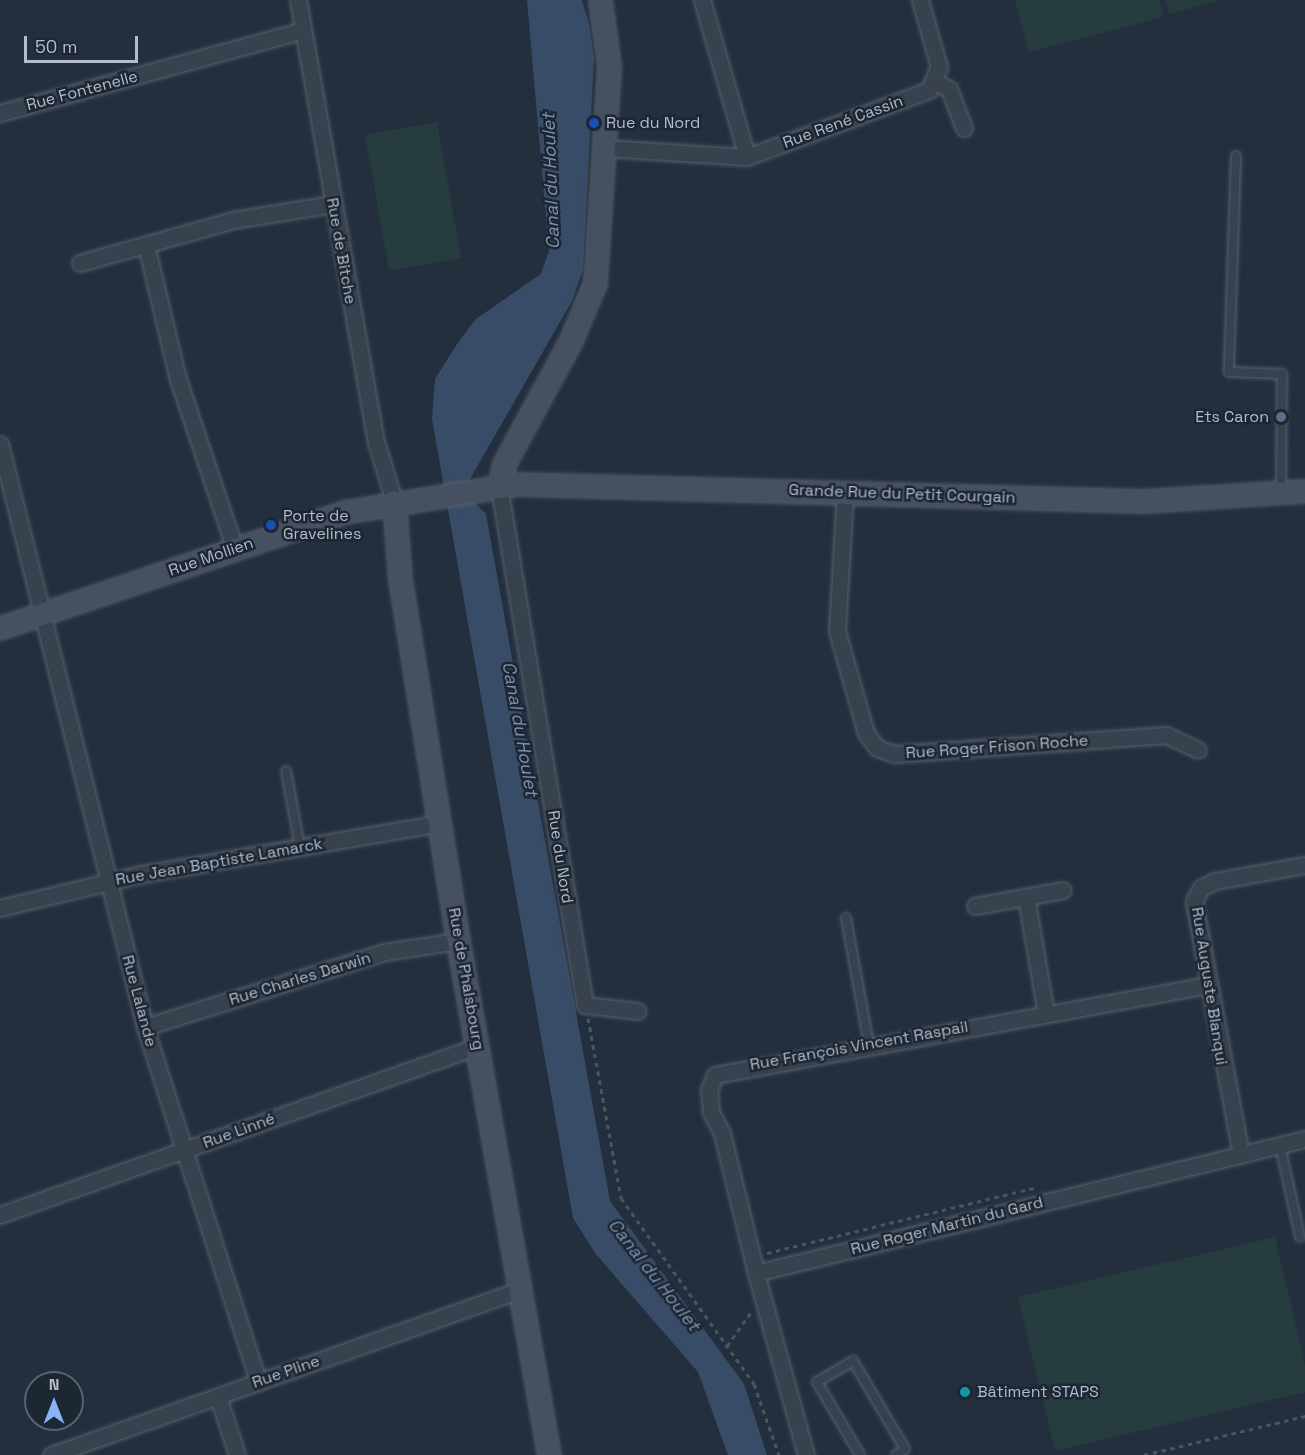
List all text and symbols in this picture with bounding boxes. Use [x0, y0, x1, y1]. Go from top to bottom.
scale bar [27, 24, 141, 62]
text: 50 m [35, 35, 77, 58]
street label: Rue Fontenelle [24, 67, 140, 115]
street label: Rue René Cassin [780, 91, 906, 153]
water label: Canal du Houlet [538, 112, 564, 250]
place label: Rue du Nord [606, 113, 700, 133]
marker: Rue du Nord [587, 116, 601, 130]
street label: Rue de Bitche [322, 196, 360, 306]
place label: Ets Caron [1195, 407, 1269, 427]
marker: Ets Caron [1274, 410, 1288, 424]
street label: Grande Rue du Petit Courgain [788, 480, 1016, 508]
place label: Porte de Gravelines [283, 506, 361, 544]
marker: Porte de Gravelines [264, 518, 278, 532]
street label: Rue Mollien [166, 534, 256, 580]
water label: Canal du Houlet [498, 660, 542, 798]
street label: Rue Roger Frison Roche [905, 731, 1089, 763]
street label: Rue du Nord [543, 809, 577, 905]
street label: Rue Jean Baptiste Lamarck [114, 834, 324, 890]
street label: Rue de Phalsbourg [444, 906, 488, 1052]
street label: Rue Auguste Blanqui [1187, 906, 1231, 1066]
street label: Rue Charles Darwin [227, 948, 373, 1010]
street label: Rue Lalande [118, 953, 160, 1049]
street label: Rue François Vincent Raspail [748, 1017, 970, 1075]
street label: Rue Linné [200, 1109, 278, 1153]
street label: Rue Roger Martin du Gard [849, 1193, 1045, 1259]
water label: Canal du Houlet [603, 1215, 705, 1335]
street label: Rue Pline [250, 1351, 322, 1393]
north arrow [24, 1371, 84, 1431]
text: N [49, 1374, 59, 1395]
place label: Bâtiment STAPS [977, 1382, 1099, 1402]
marker: Bâtiment STAPS [958, 1385, 972, 1399]

